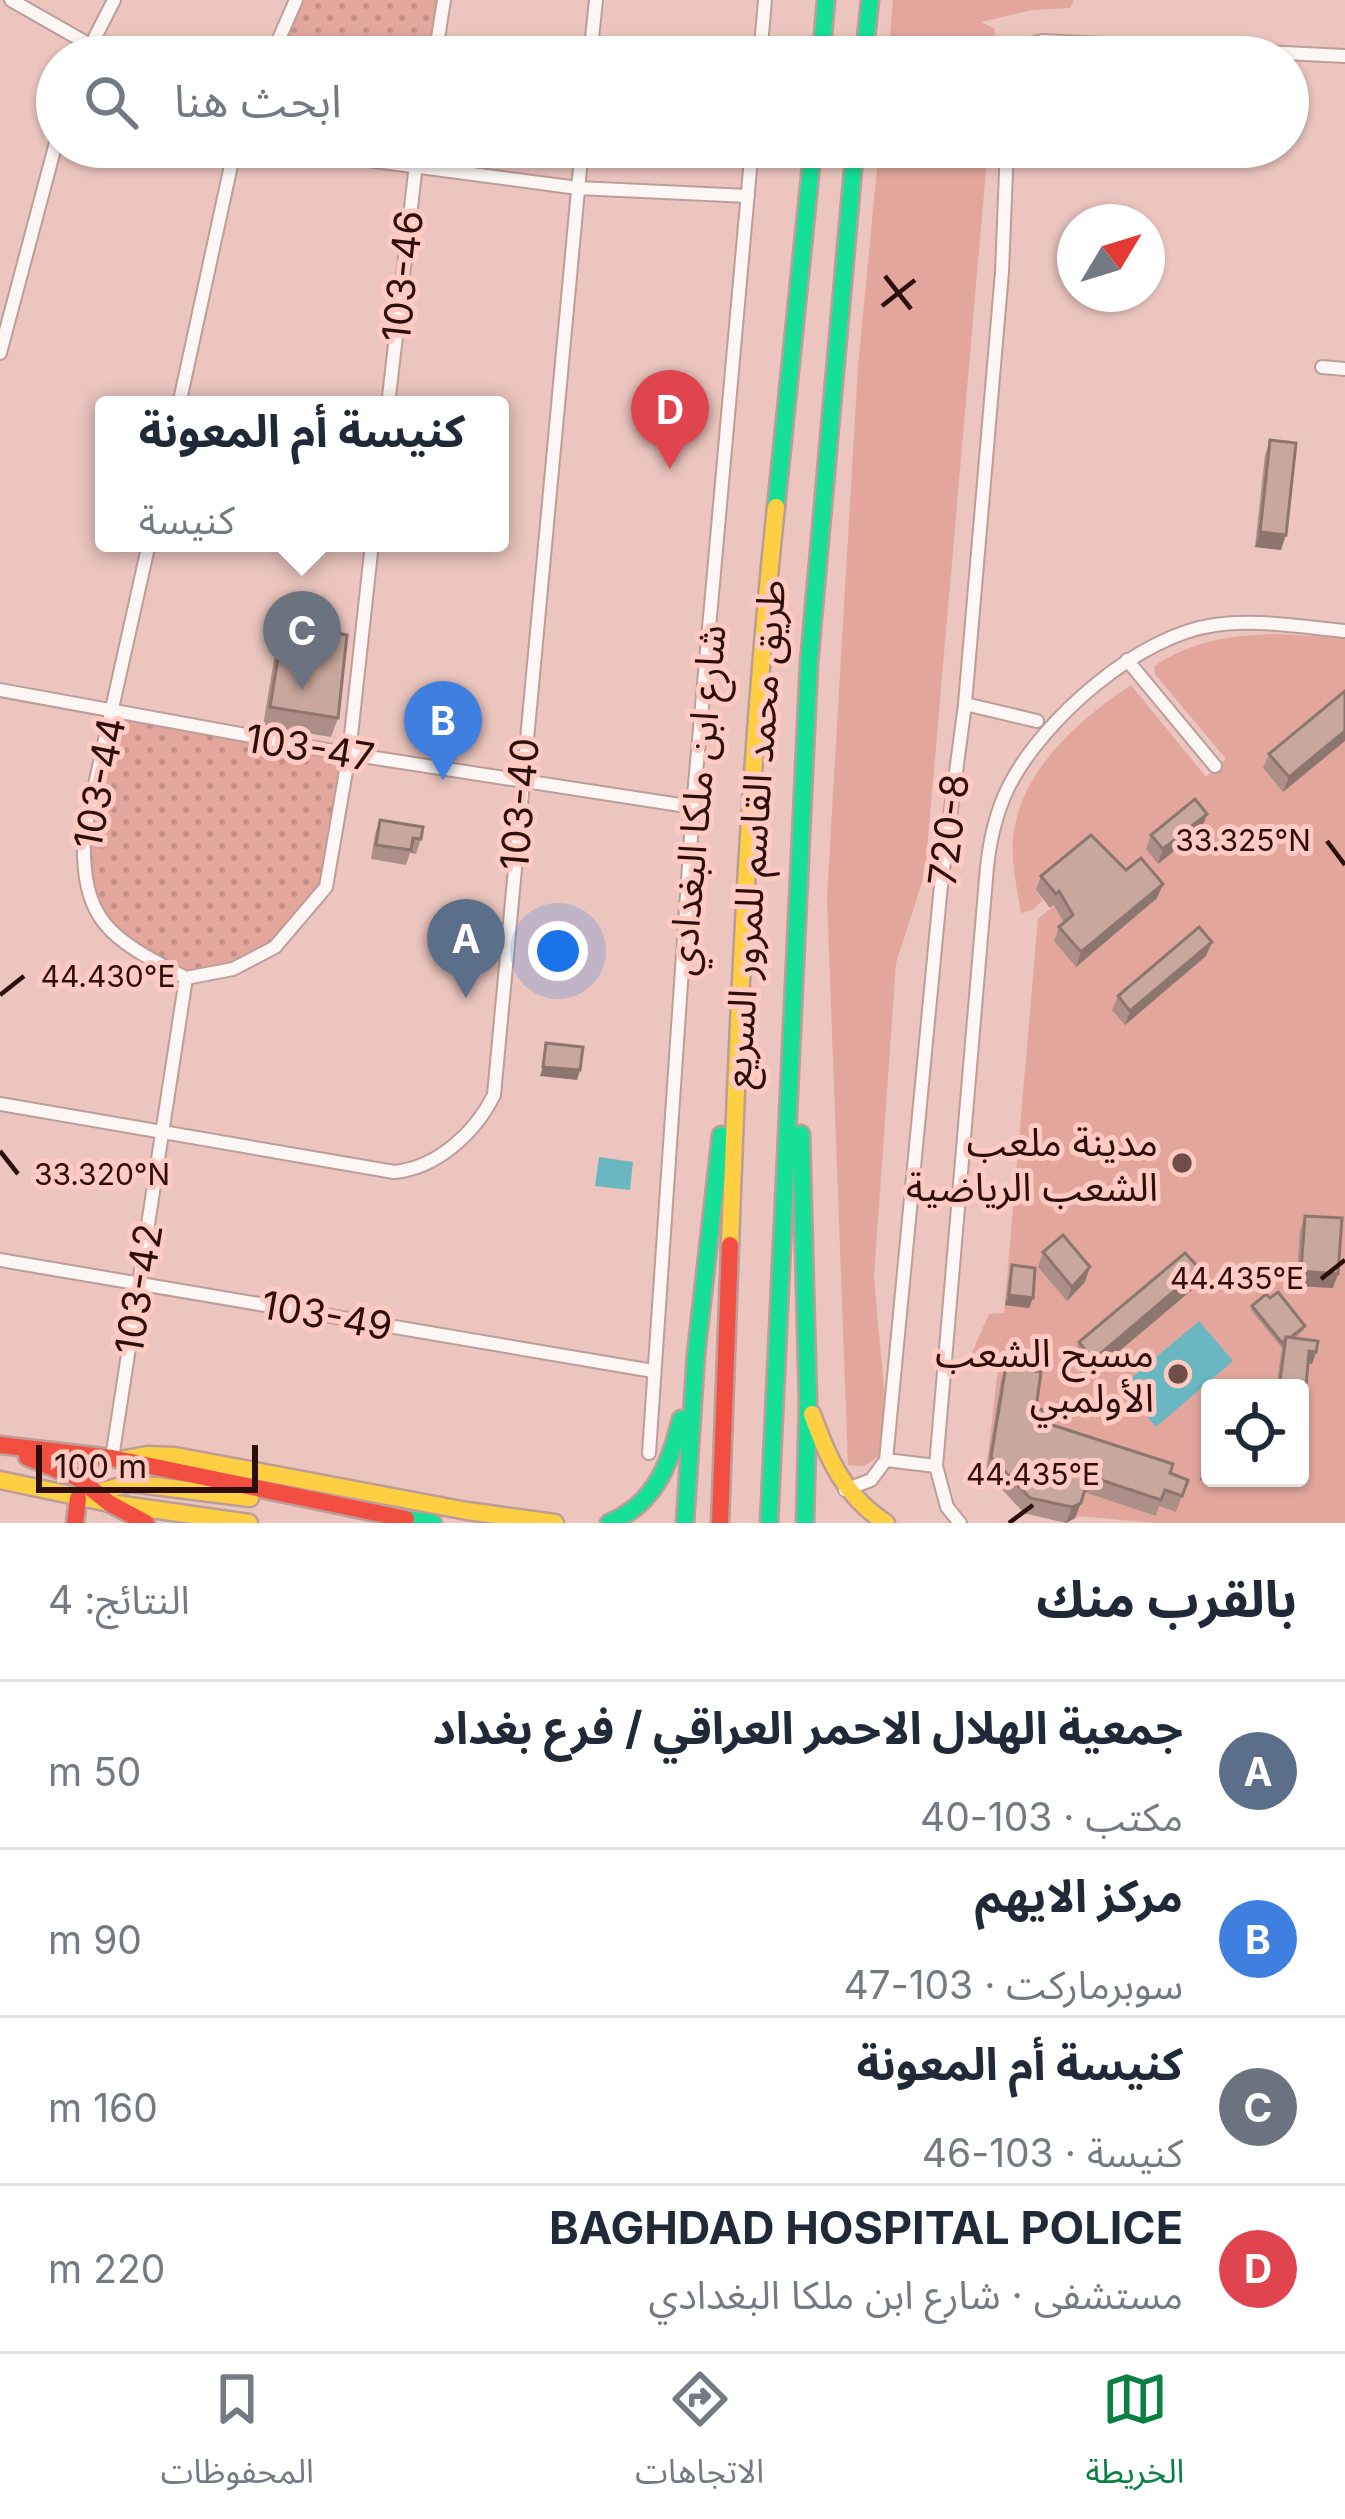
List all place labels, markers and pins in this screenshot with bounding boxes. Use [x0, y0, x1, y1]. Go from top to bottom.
pin: D [631, 370, 709, 469]
pin: C [263, 591, 341, 690]
pin: B [404, 681, 482, 780]
pin: A [427, 899, 505, 998]
place label: مدينة ملعب الشعب الرياضية [906, 1118, 1158, 1210]
marker: مدينة ملعب الشعب الرياضية [1169, 1150, 1195, 1176]
place label: مسبح الشعب الأولمبي [935, 1329, 1154, 1428]
marker: مسبح الشعب الأولمبي [1165, 1361, 1191, 1387]

